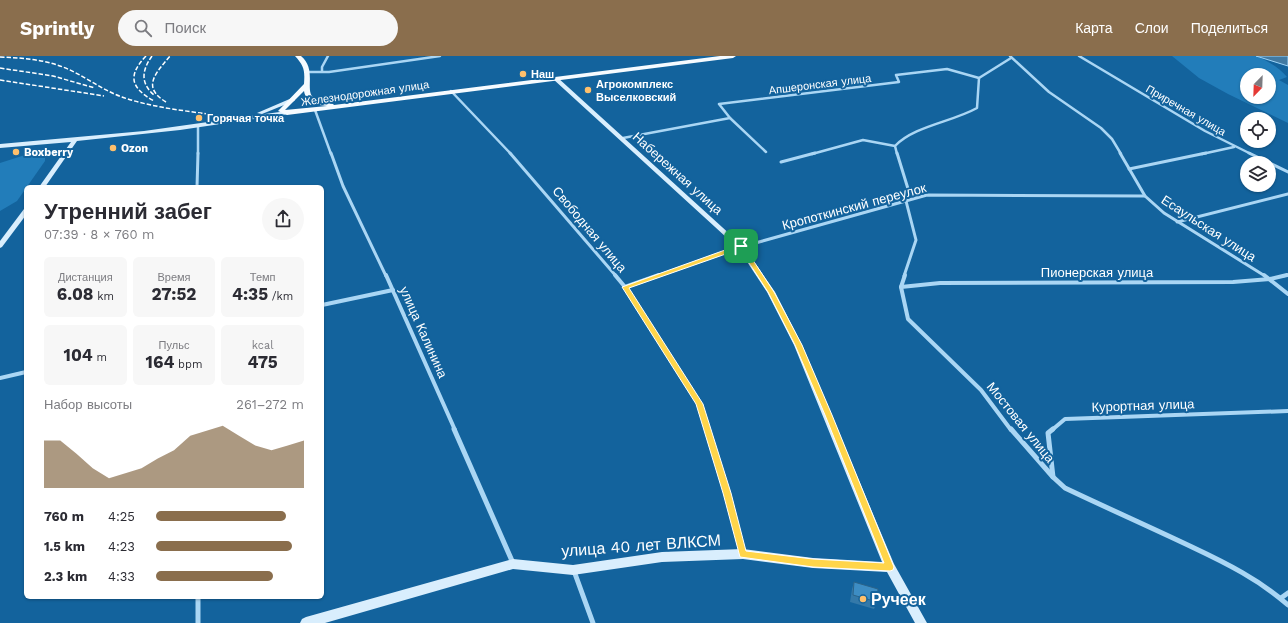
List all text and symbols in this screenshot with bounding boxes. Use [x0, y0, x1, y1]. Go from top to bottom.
search box [118, 10, 398, 46]
text: Sprintly [20, 17, 94, 40]
icon: search [132, 17, 154, 39]
text: Поиск [164, 19, 206, 37]
text: Карта [1075, 20, 1113, 36]
text: Слои [1135, 20, 1169, 36]
text: Поделиться [1191, 20, 1268, 36]
place label: Наш [531, 68, 554, 81]
north arrow [1240, 68, 1276, 104]
map controls [1240, 68, 1276, 192]
marker: Наш [518, 69, 528, 79]
street label: Апшеронская улица [768, 72, 873, 97]
street label: Железнодорожная улица [300, 78, 431, 109]
place label: Агрокомплекс Выселковский [596, 78, 676, 104]
street label: Приречная улица [1144, 82, 1229, 139]
marker: Агрокомплекс Выселковский [583, 85, 593, 95]
place label: Горячая точка [207, 112, 285, 125]
button: locate [1240, 112, 1276, 148]
marker: Горячая точка [194, 113, 204, 123]
street label: Набережная улица [630, 129, 726, 218]
place label: Ozon [121, 142, 148, 155]
marker: Ozon [108, 143, 118, 153]
place label: Boxberry [24, 146, 74, 159]
marker: Boxberry [11, 147, 21, 157]
button: layers [1240, 156, 1276, 192]
street label: Кропоткинский переулок [780, 180, 928, 233]
street label: Свободная улица [549, 184, 630, 276]
street label: Есаульская улица [1159, 192, 1259, 265]
button: share [262, 198, 304, 240]
text: Утренний забег [44, 199, 212, 224]
text: 07:39 · 8 × 760 m [44, 227, 154, 242]
pin [724, 229, 758, 263]
icon: arrive [730, 235, 752, 257]
street label: Пионерская улица [1041, 265, 1154, 280]
text: Дистанция [58, 271, 113, 284]
text: Время [157, 271, 191, 284]
text: Темп [250, 271, 276, 284]
text: 6.08 [57, 284, 94, 304]
text: 27:52 [151, 284, 197, 304]
text: 4:35 [232, 284, 268, 304]
street label: улица Калинина [397, 284, 451, 381]
text: km [94, 290, 114, 303]
text: /km [268, 290, 293, 303]
text: Пульс [159, 339, 189, 352]
text: kcal [252, 339, 274, 352]
text: 104 [64, 345, 93, 365]
text: m [93, 351, 107, 364]
text: 164 [146, 352, 174, 372]
text: 475 [248, 352, 278, 372]
text: bpm [174, 358, 202, 371]
street label: Мостовая улица [984, 379, 1058, 466]
street label: Курортная улица [1091, 396, 1195, 415]
text: Набор высоты [44, 397, 132, 412]
text: 261–272 m [236, 397, 304, 412]
text: 760 m [44, 509, 84, 524]
text: 4:25 [108, 509, 135, 524]
street label: улица 40 лет ВЛКСМ [561, 530, 721, 561]
text: 1.5 km [44, 539, 85, 554]
text: 4:23 [108, 539, 135, 554]
text: 2.3 km [44, 569, 87, 584]
text: 4:33 [108, 569, 135, 584]
place label: Ручеек [871, 590, 927, 609]
marker: Ручеек [858, 594, 868, 604]

